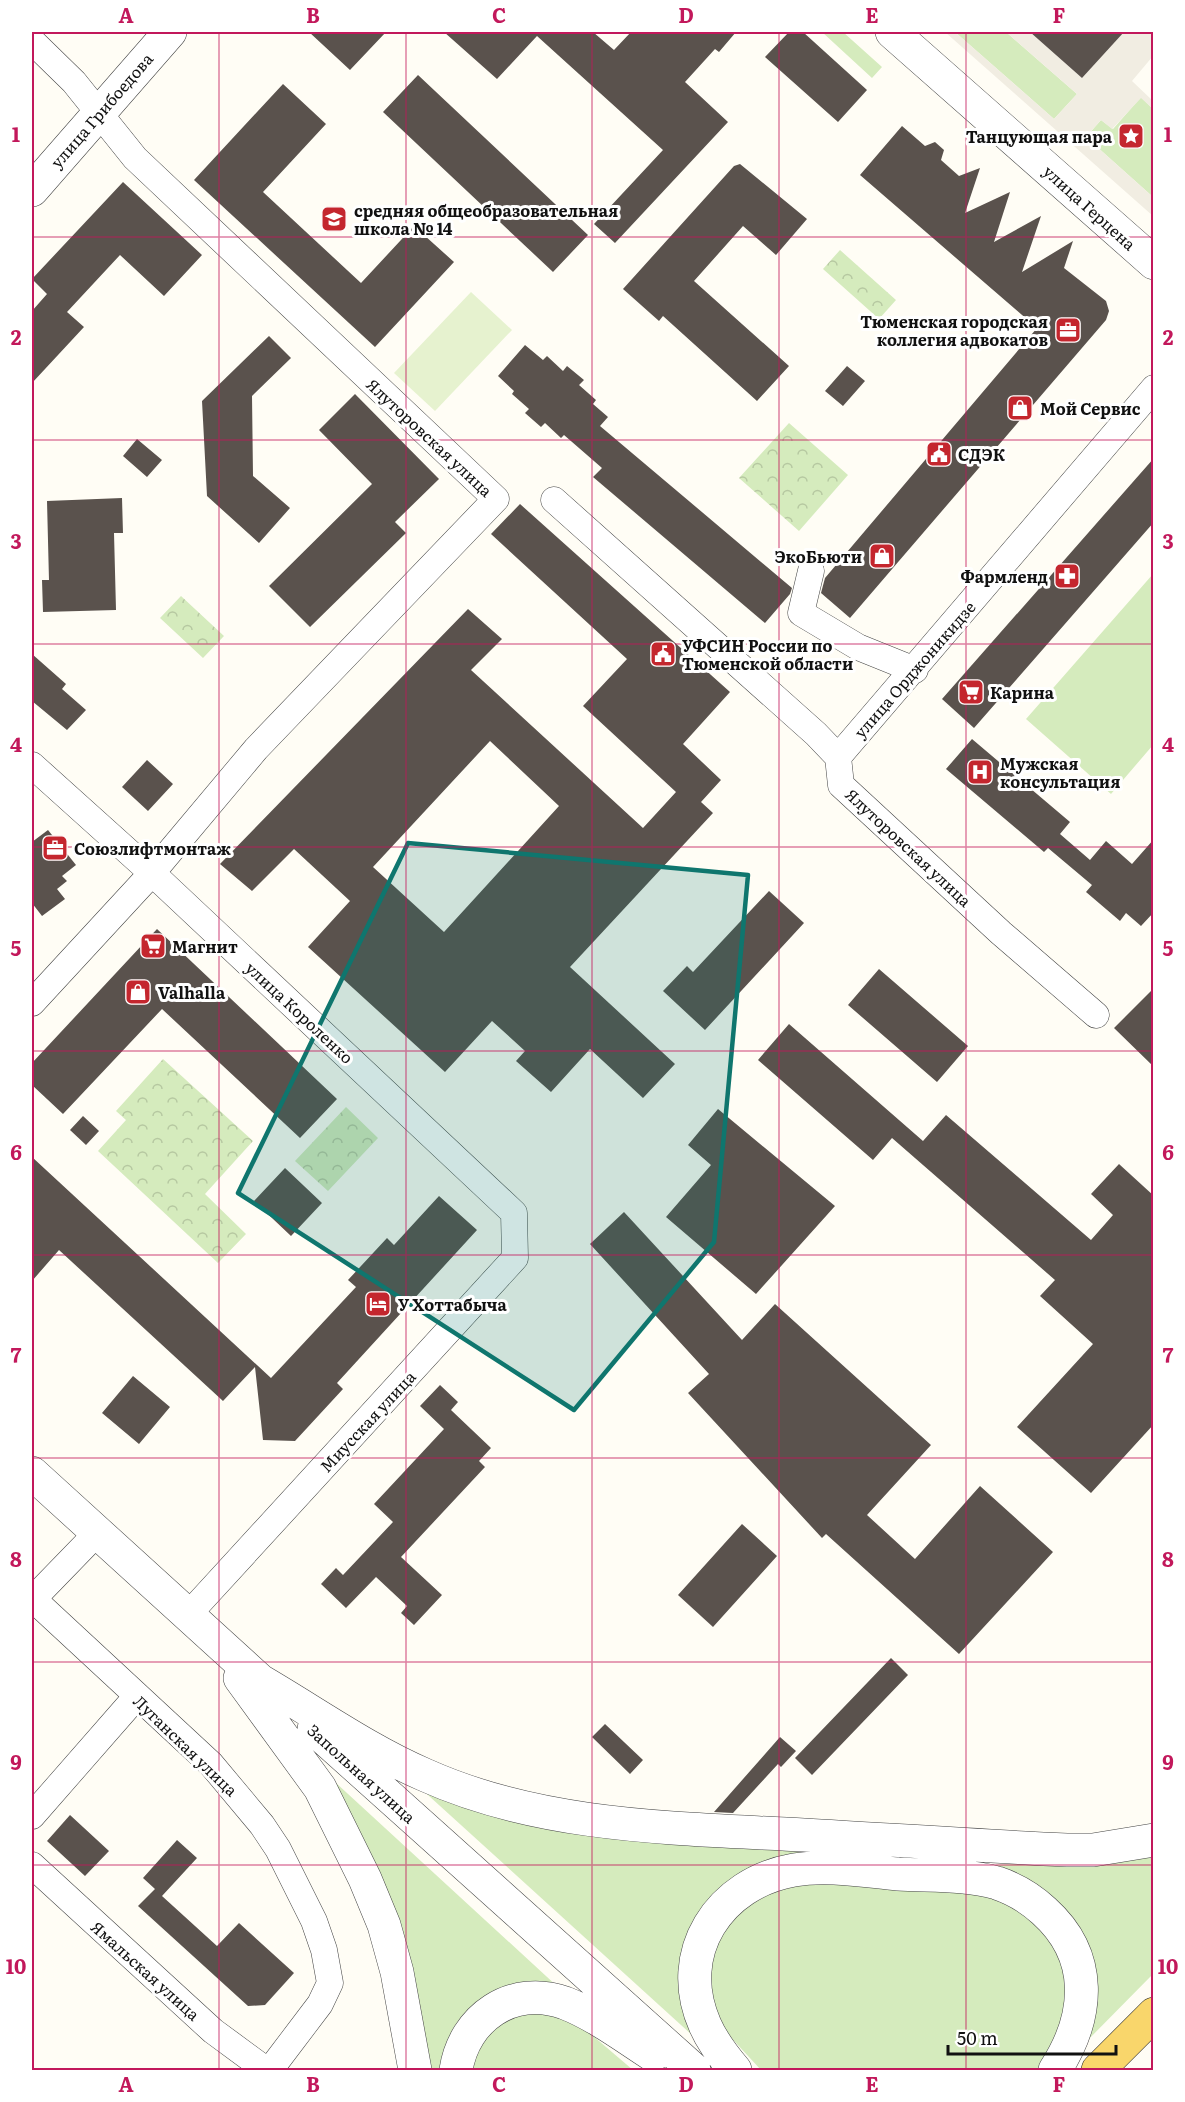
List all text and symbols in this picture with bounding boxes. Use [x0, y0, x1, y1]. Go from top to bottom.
text: A [118, 0, 134, 29]
text: B [306, 0, 320, 29]
text: C [492, 0, 506, 29]
text: D [678, 0, 694, 29]
text: E [865, 0, 879, 29]
text: F [1053, 0, 1066, 29]
street label: улица Грибоедова [44, 47, 158, 173]
text: 1 [12, 118, 20, 148]
text: 1 [1164, 118, 1172, 148]
place icon: Танцующая пара [1116, 121, 1146, 151]
place label: Танцующая пара [966, 124, 1113, 148]
street label: улица Герцена [1038, 159, 1142, 255]
place label: средняя общеобразовательная школа № 14 [354, 198, 618, 240]
school or university icon: средняя общеобразовательная школа № 14 [319, 204, 349, 234]
place label: Тюменская городская коллегия адвокатов [860, 309, 1048, 351]
office icon: Тюменская городская коллегия адвокатов [1053, 315, 1083, 345]
text: 2 [11, 321, 22, 351]
text: 2 [1163, 321, 1174, 351]
street label: Ялуторовская улица [362, 372, 499, 502]
shop icon: Мой Сервис [1005, 393, 1035, 423]
place label: Мой Сервис [1040, 396, 1141, 420]
public building icon: СДЭК [924, 439, 954, 469]
place label: СДЭК [958, 442, 1006, 466]
text: 3 [10, 525, 22, 555]
text: 3 [1162, 525, 1174, 555]
shop icon: ЭкоБьюти [867, 541, 897, 571]
place label: ЭкоБьюти [774, 544, 862, 568]
pharmacy icon: Фармленд [1052, 561, 1082, 591]
place label: Фармленд [961, 564, 1048, 588]
street label: улица Орджоникидзе [848, 595, 980, 743]
place label: УФСИН России по Тюменской области [682, 633, 853, 675]
public building icon: УФСИН России по Тюменской области [648, 639, 678, 669]
supermarket icon: Карина [956, 677, 986, 707]
place label: Карина [990, 680, 1055, 704]
text: 4 [10, 728, 22, 758]
text: 4 [1162, 728, 1174, 758]
place label: Мужская консультация [1000, 751, 1120, 793]
hospital icon: Мужская консультация [965, 757, 995, 787]
street label: Ялуторовская улица [841, 782, 978, 912]
office icon: Союзлифтмонтаж [40, 833, 70, 863]
place label: Союзлифтмонтаж [74, 836, 231, 860]
supermarket icon: Магнит [138, 931, 168, 961]
text: 5 [11, 932, 22, 962]
text: 5 [1163, 932, 1174, 962]
place label: Магнит [172, 934, 238, 958]
street label: улица Короленко [241, 955, 359, 1069]
shop icon: Valhalla [123, 977, 153, 1007]
place label: Valhalla [158, 980, 226, 1004]
text: 6 [10, 1136, 22, 1166]
text: 6 [1162, 1136, 1174, 1166]
hotel icon: У Хоттабыча [363, 1289, 393, 1319]
place label: У Хоттабыча [398, 1292, 507, 1316]
text: 7 [11, 1339, 22, 1369]
text: 7 [1163, 1339, 1174, 1369]
street label: Миусская улица [313, 1365, 421, 1477]
text: 8 [10, 1543, 22, 1573]
text: 8 [1162, 1543, 1174, 1573]
street label: Луганская улица [128, 1689, 244, 1801]
street label: Запольная улица [303, 1718, 422, 1828]
text: 9 [10, 1746, 22, 1776]
text: 9 [1162, 1746, 1174, 1776]
street label: Ямальская улица [86, 1915, 206, 2026]
text: 10 [6, 1950, 26, 1980]
text: 10 [1158, 1950, 1178, 1980]
scale bar [948, 2018, 1116, 2056]
text: 50 m [957, 2024, 998, 2051]
text: A [118, 2068, 134, 2098]
text: B [306, 2068, 320, 2098]
text: C [492, 2068, 506, 2098]
text: D [678, 2068, 694, 2098]
text: E [865, 2068, 879, 2098]
text: F [1053, 2068, 1066, 2098]

